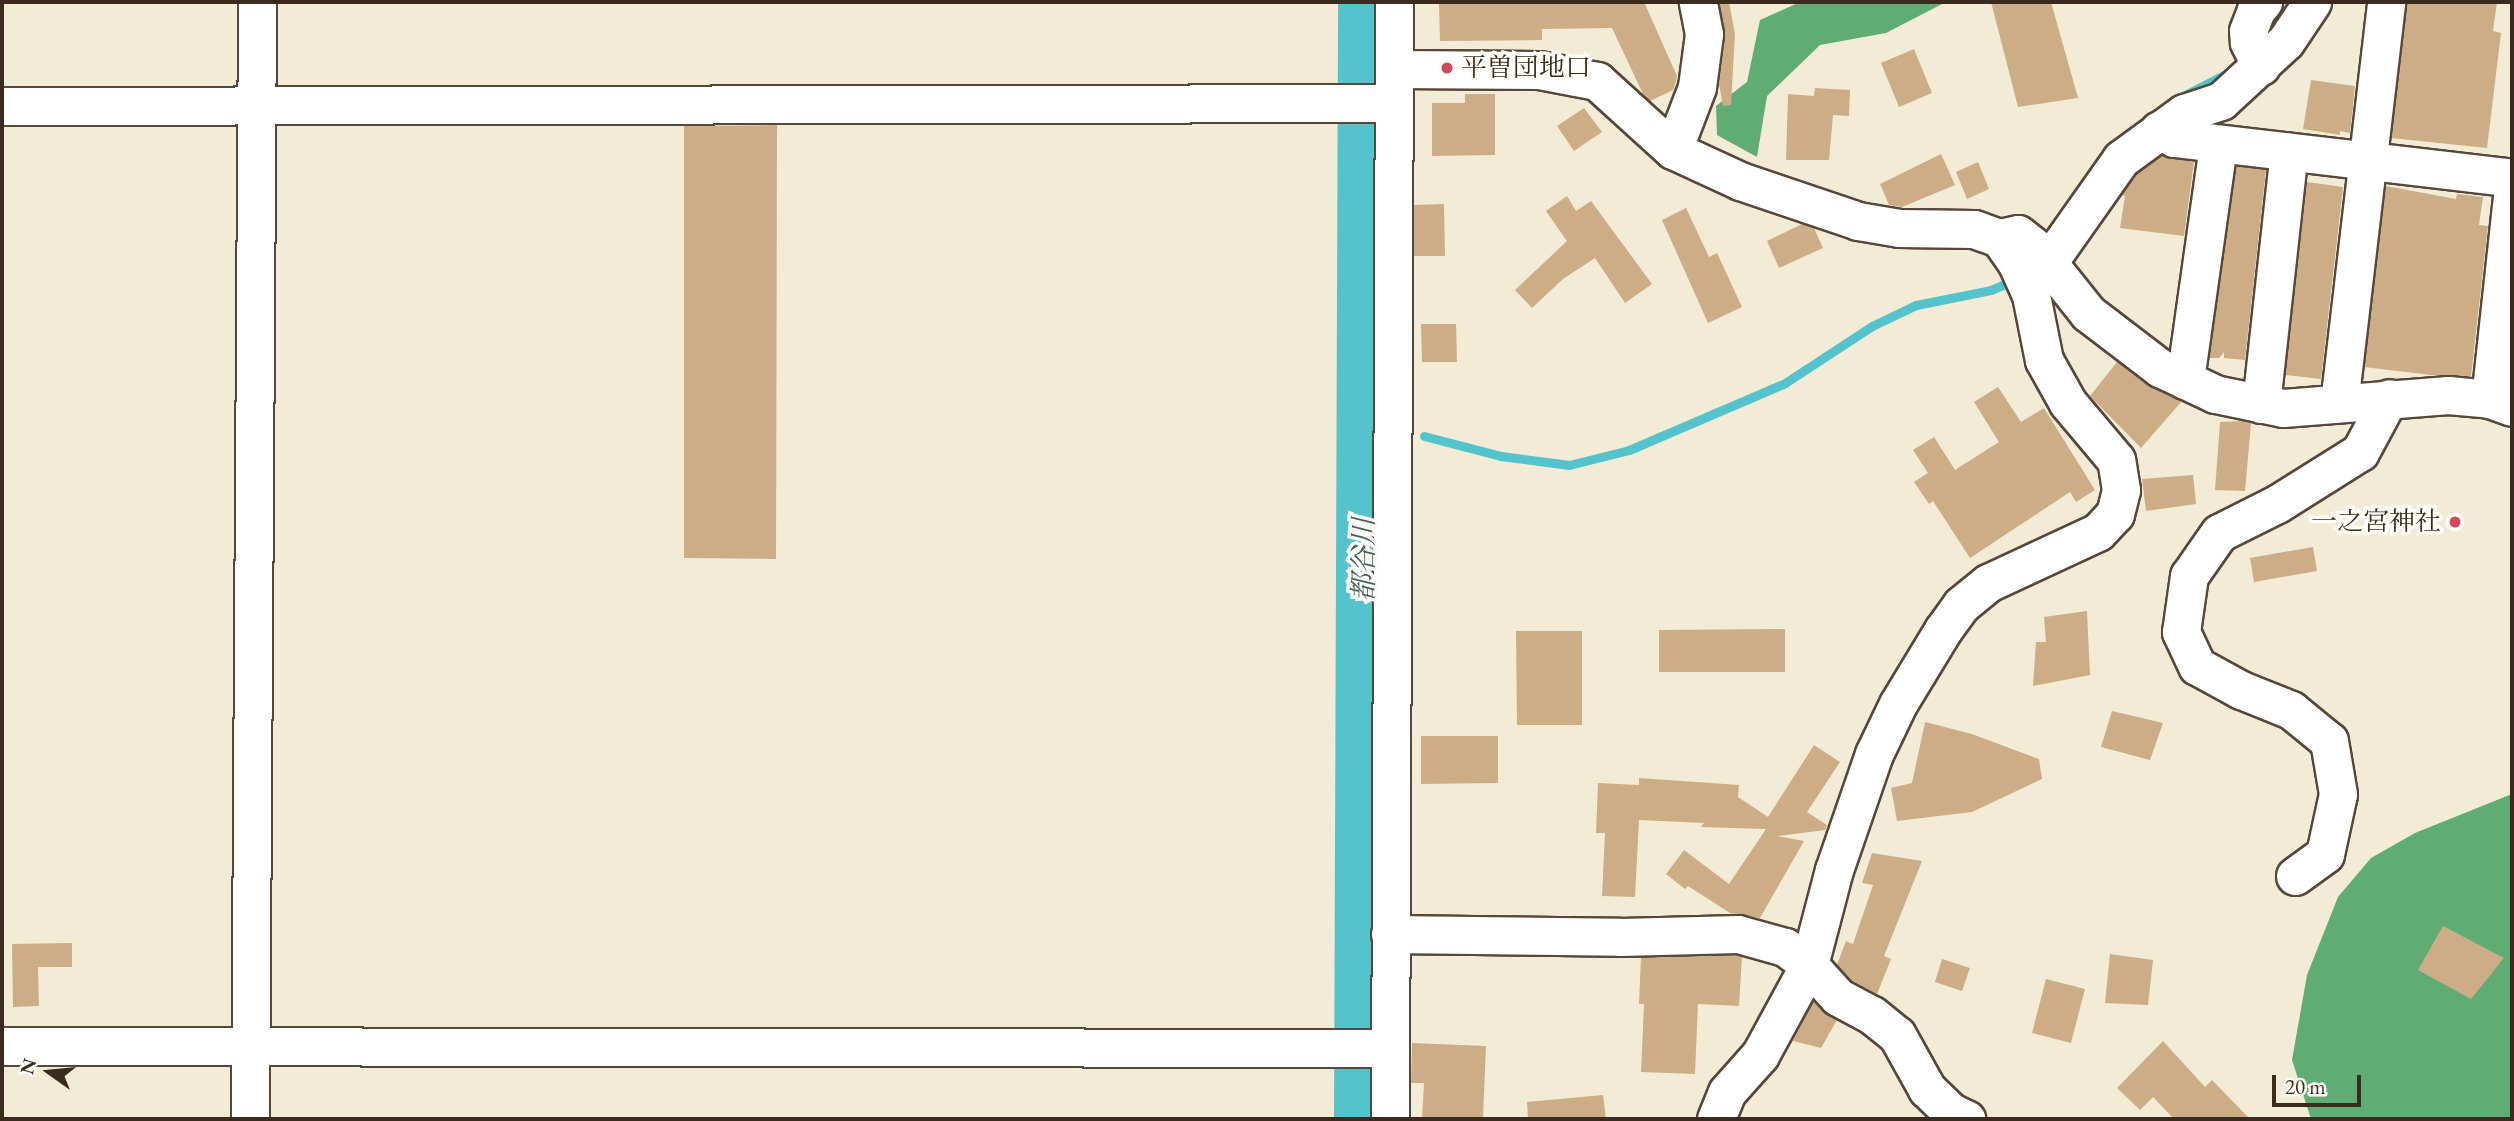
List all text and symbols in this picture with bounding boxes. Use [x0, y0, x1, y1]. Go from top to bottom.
place label: 平曽団地口 [1461, 52, 1591, 84]
marker: 平曽団地口 [1439, 60, 1455, 76]
place label: 一之宮神社 [2311, 506, 2441, 538]
marker: 一之宮神社 [2447, 514, 2463, 530]
water label: 都谷川 [1346, 518, 1380, 602]
north arrow [14, 1037, 84, 1107]
text: N [14, 1056, 42, 1077]
scale bar [2276, 1062, 2365, 1106]
text: 20 m [2285, 1073, 2326, 1100]

